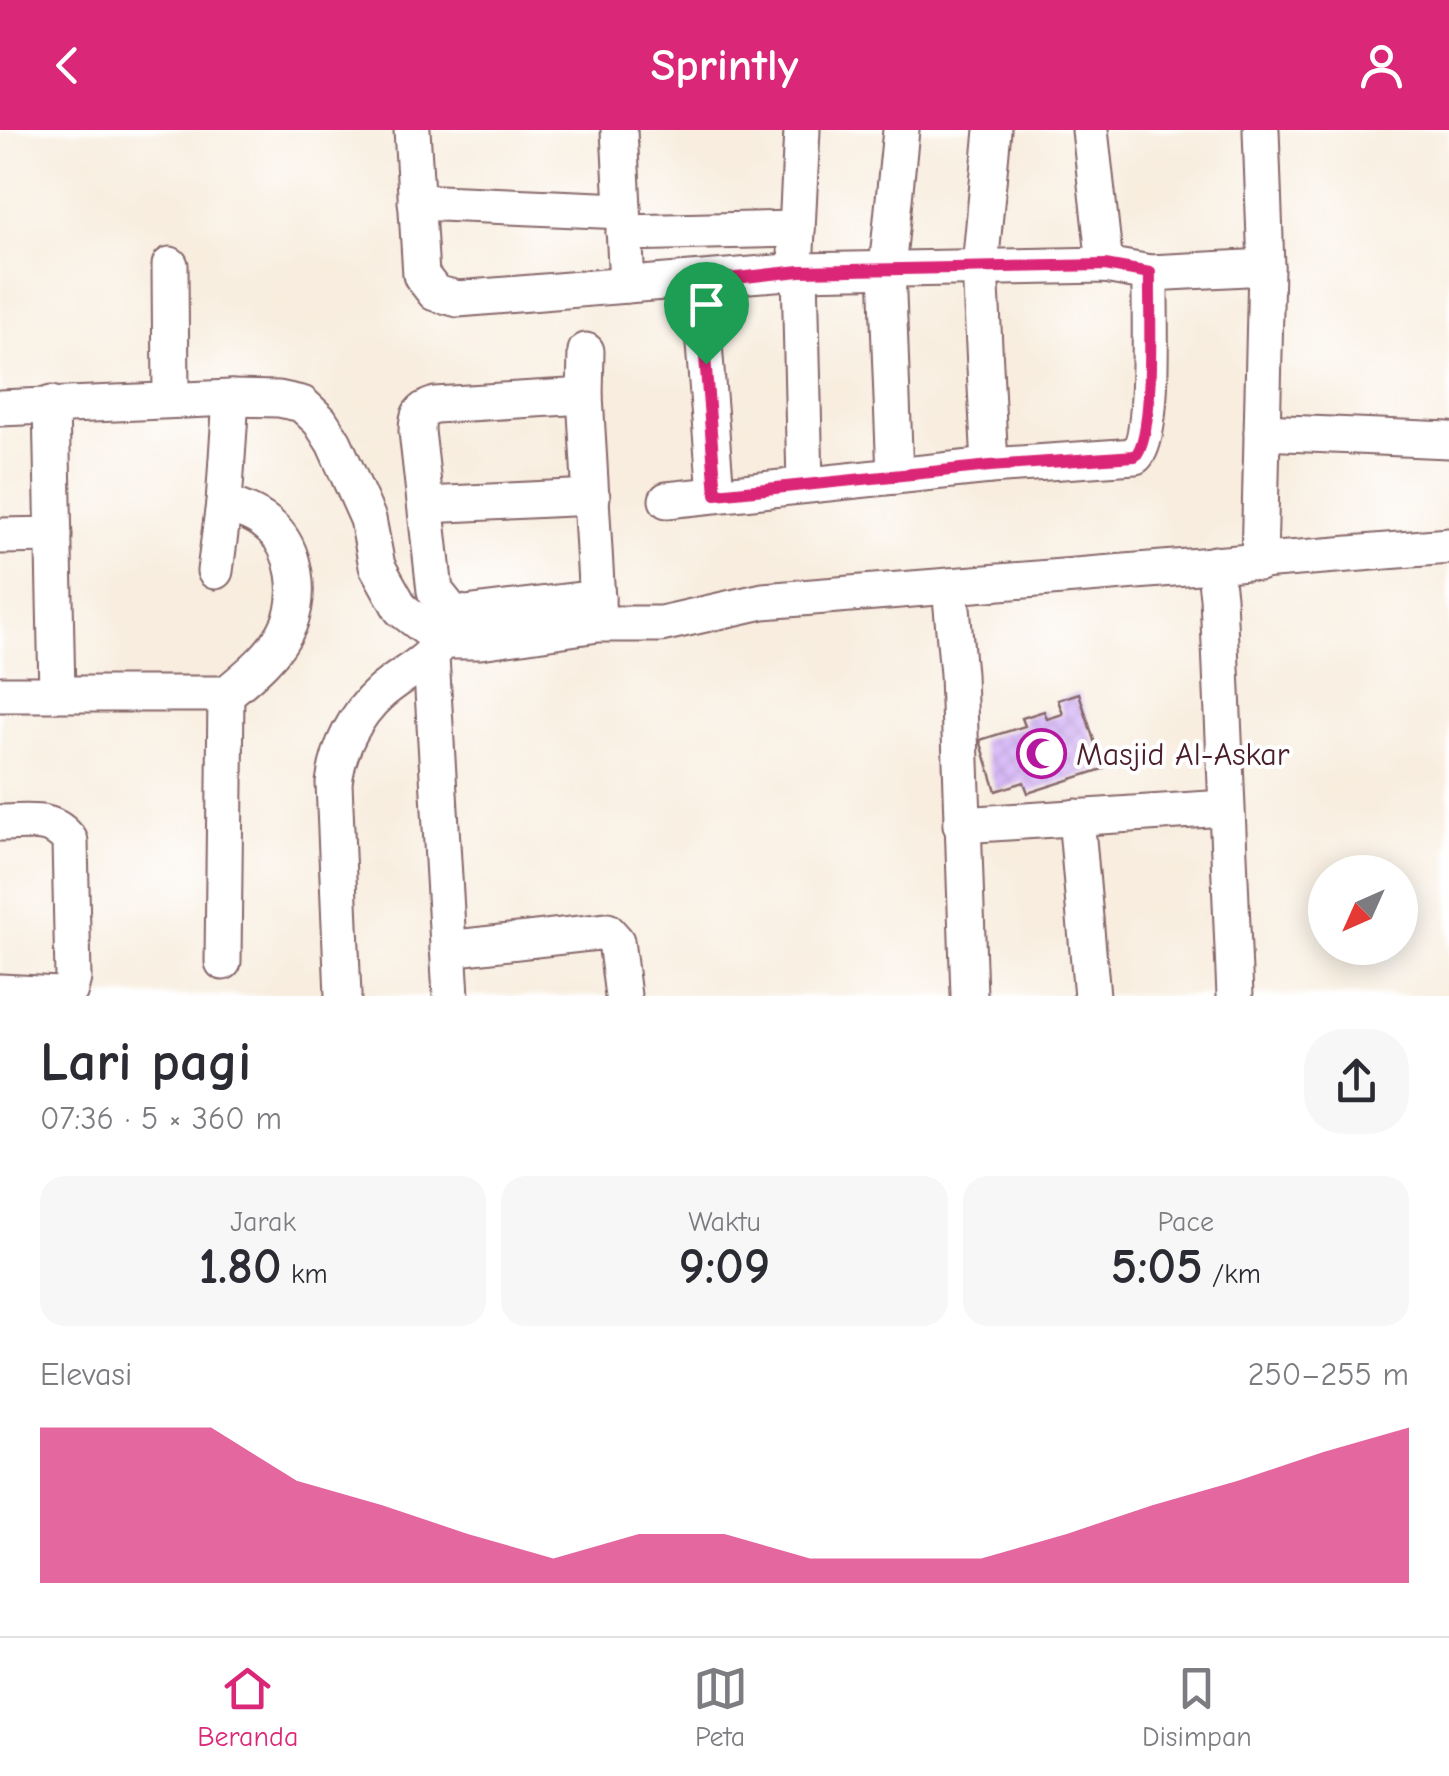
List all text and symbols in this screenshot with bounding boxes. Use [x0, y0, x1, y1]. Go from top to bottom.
icon: back [40, 38, 95, 93]
icon: person [1354, 38, 1409, 93]
text: Sprintly [651, 39, 798, 91]
pin [664, 262, 749, 365]
icon: arrive [679, 277, 734, 332]
mosque icon: Masjid Al-Askar [1015, 728, 1067, 780]
place label: Masjid Al-Askar [1076, 736, 1290, 773]
north arrow [1308, 855, 1418, 965]
map controls [1308, 855, 1418, 965]
button: share [1304, 1029, 1409, 1134]
text: Lari pagi [40, 1030, 251, 1094]
text: 07:36 · 5 × 360 m [40, 1100, 282, 1137]
text: Jarak [230, 1206, 296, 1238]
text: Waktu [688, 1206, 761, 1238]
text: Pace [1158, 1206, 1214, 1238]
text: 1.80 [199, 1238, 282, 1296]
text: 9:09 [679, 1238, 770, 1296]
text: 5:05 [1111, 1238, 1203, 1296]
text: km [282, 1258, 328, 1290]
text: /km [1203, 1258, 1261, 1290]
text: Elevasi [40, 1356, 132, 1393]
text: 250–255 m [1248, 1356, 1409, 1393]
tab: Beranda [197, 1661, 298, 1753]
tab: Peta [693, 1661, 748, 1753]
tab: Disimpan [1142, 1661, 1252, 1753]

